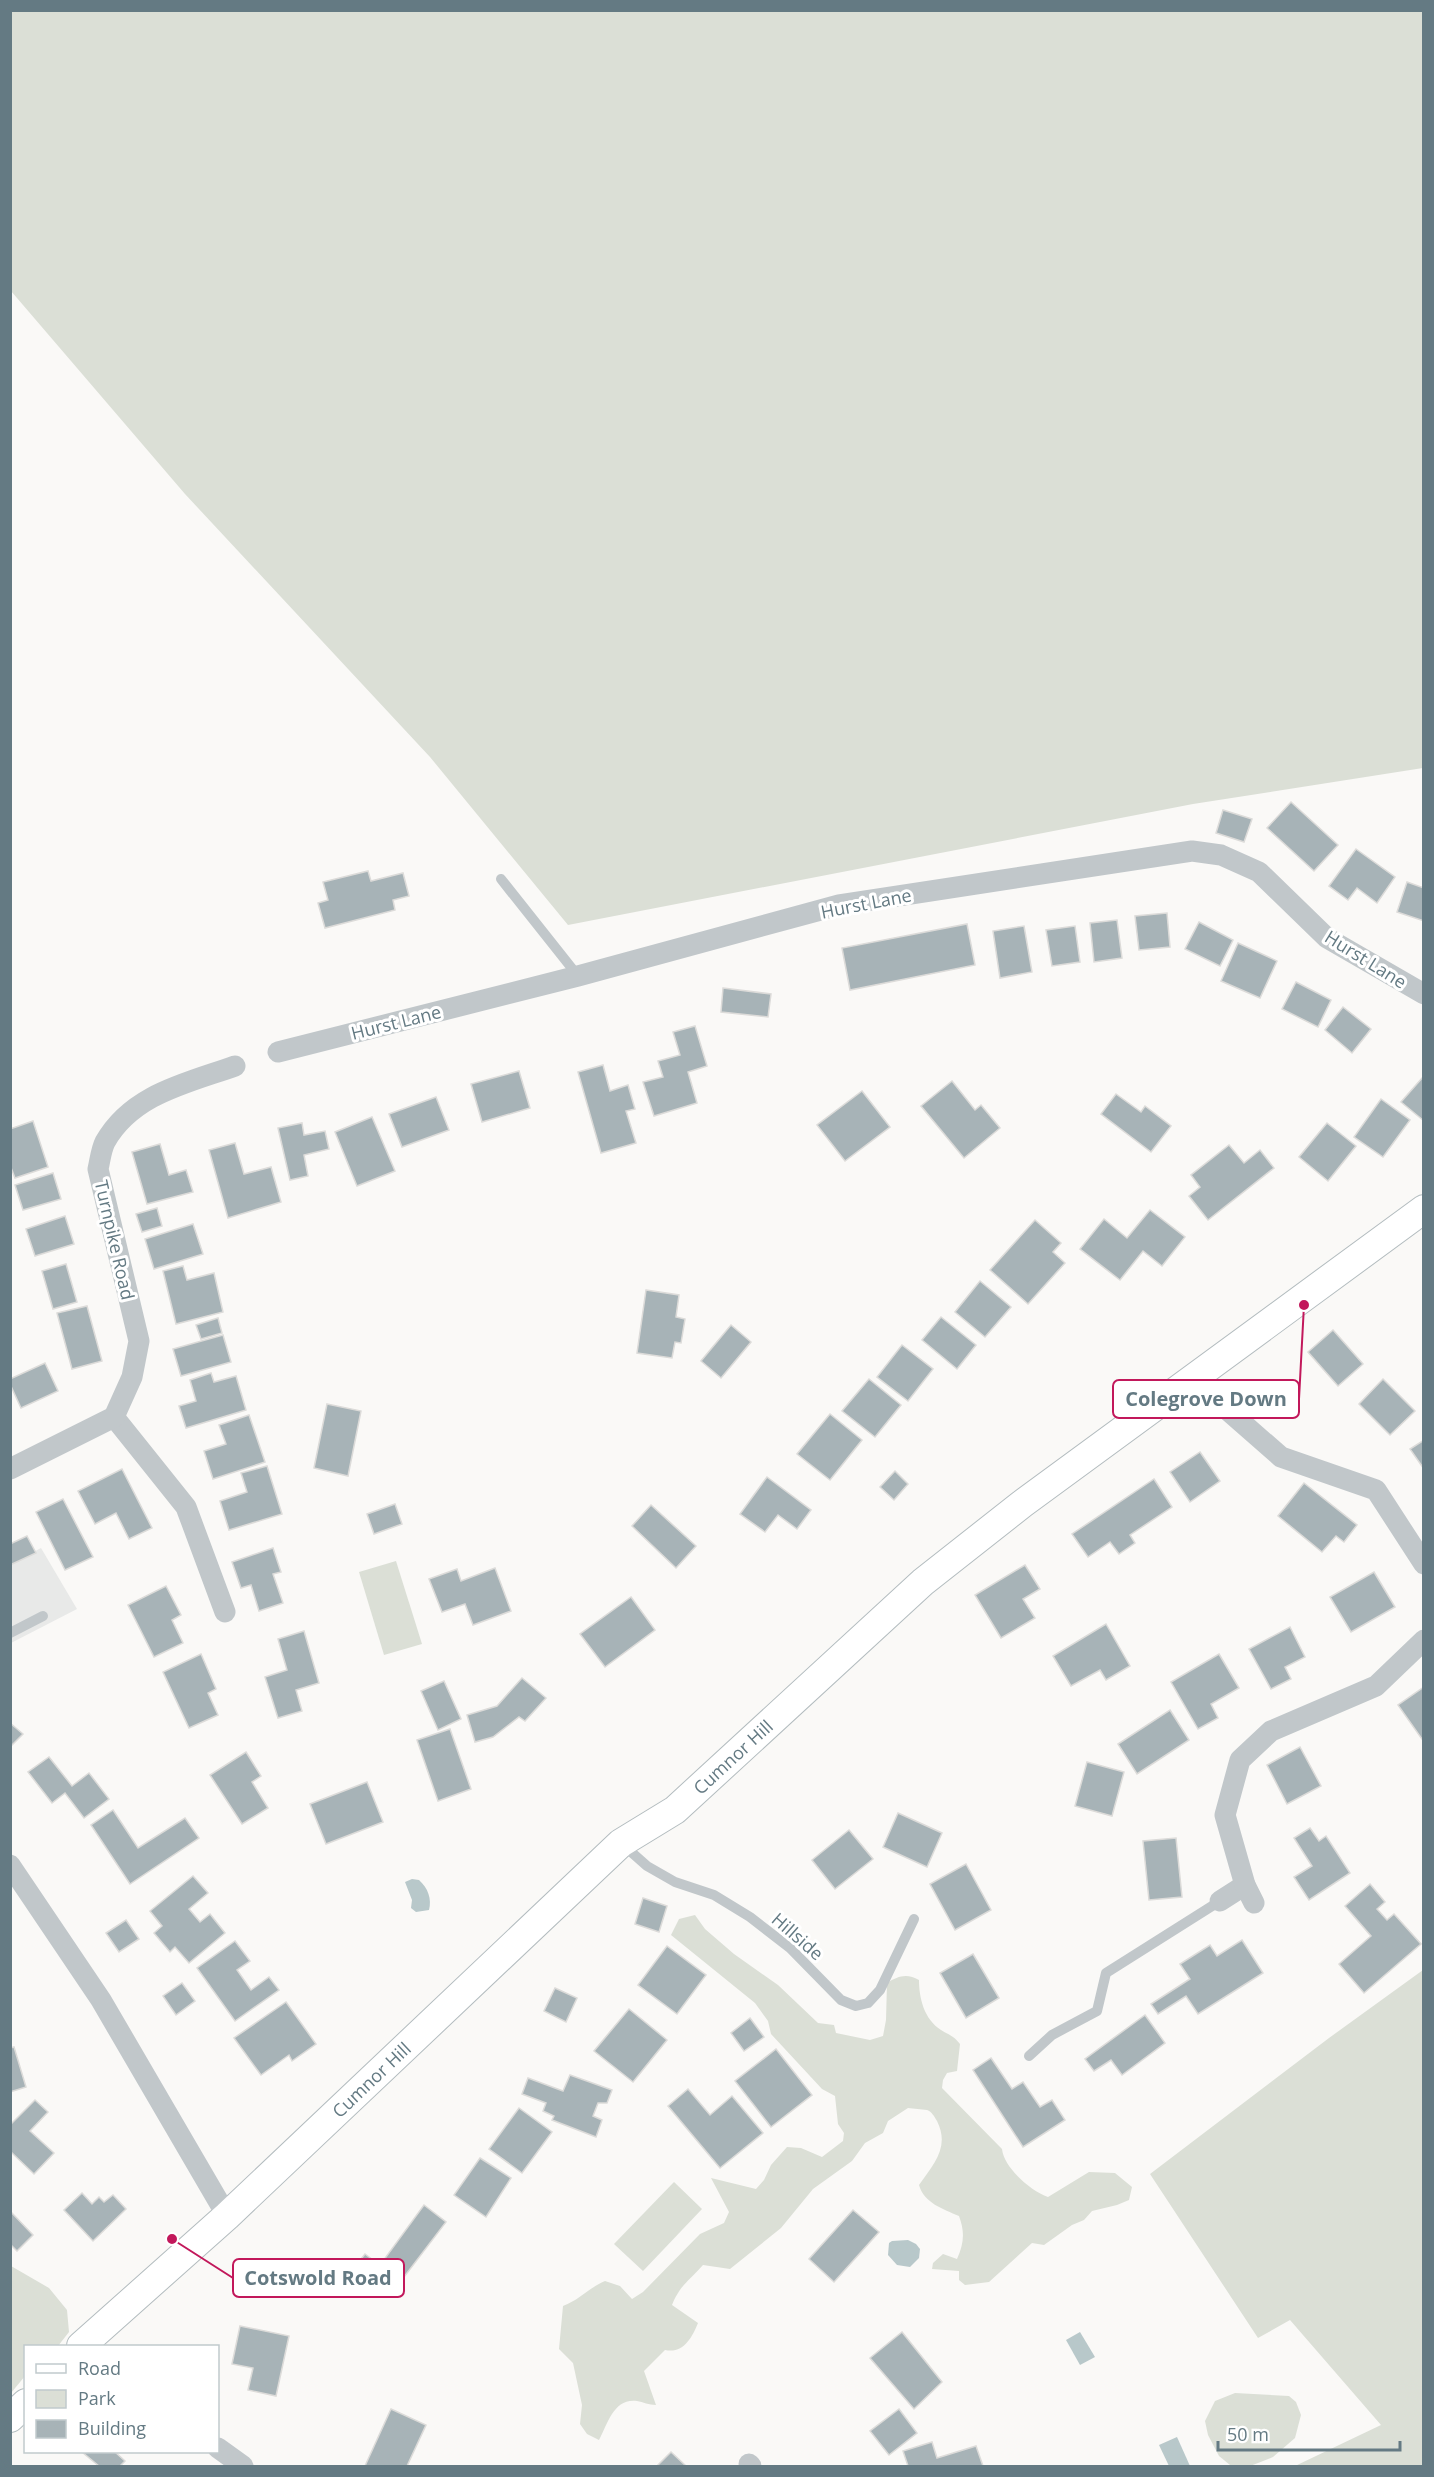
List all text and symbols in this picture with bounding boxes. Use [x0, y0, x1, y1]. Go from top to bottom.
street label: Hurst Lane [819, 882, 913, 924]
street label: Hurst Lane [1321, 924, 1411, 994]
street label: Hurst Lane [349, 999, 443, 1045]
street label: Turnpike Road [90, 1178, 140, 1302]
callout: Colegrove Down [1113, 1380, 1299, 1418]
text: Colegrove Down [1125, 1385, 1287, 1412]
street label: Cumnor Hill [688, 1714, 778, 1799]
street label: Hillside [767, 1907, 829, 1965]
street label: Cumnor Hill [327, 2036, 416, 2123]
callout: Cotswold Road [233, 2259, 404, 2297]
text: Cotswold Road [244, 2264, 392, 2291]
legend [24, 2345, 219, 2453]
text: Road [78, 2356, 121, 2380]
text: Park [78, 2386, 116, 2410]
scale bar [1218, 2414, 1400, 2452]
text: Building [78, 2416, 146, 2440]
text: 50 m [1227, 2422, 1269, 2446]

